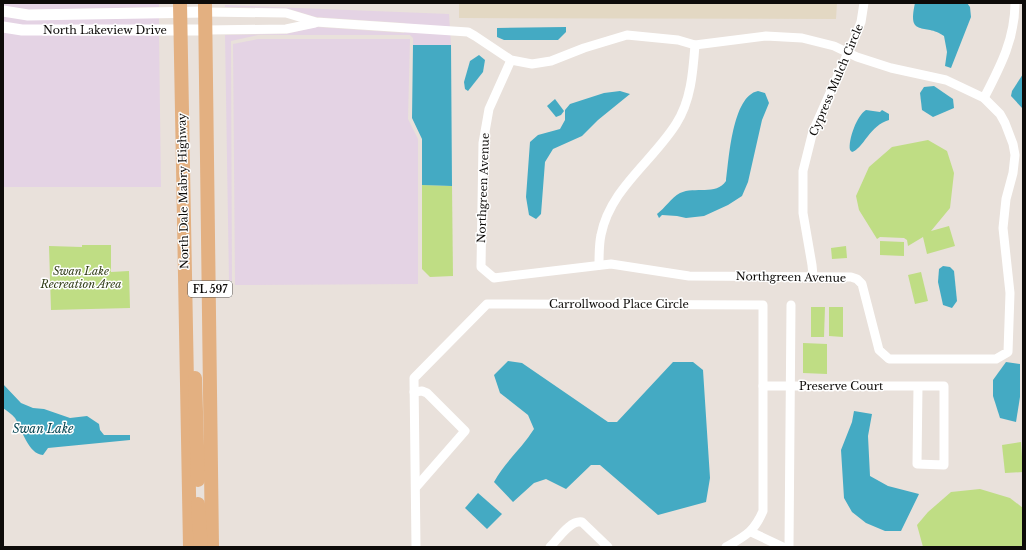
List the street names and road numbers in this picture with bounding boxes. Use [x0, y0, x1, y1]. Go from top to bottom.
street label: Cypress Mulch Circle [806, 22, 866, 138]
street label: North Lakeview Drive [43, 23, 167, 37]
street label: North Dale Mabry Highway [175, 113, 191, 269]
street label: Northgreen Avenue [474, 133, 492, 243]
street label: Northgreen Avenue [736, 269, 846, 285]
road number: FL 597 [188, 281, 232, 297]
street label: Carrollwood Place Circle [549, 297, 689, 311]
street label: Preserve Court [799, 379, 884, 393]

